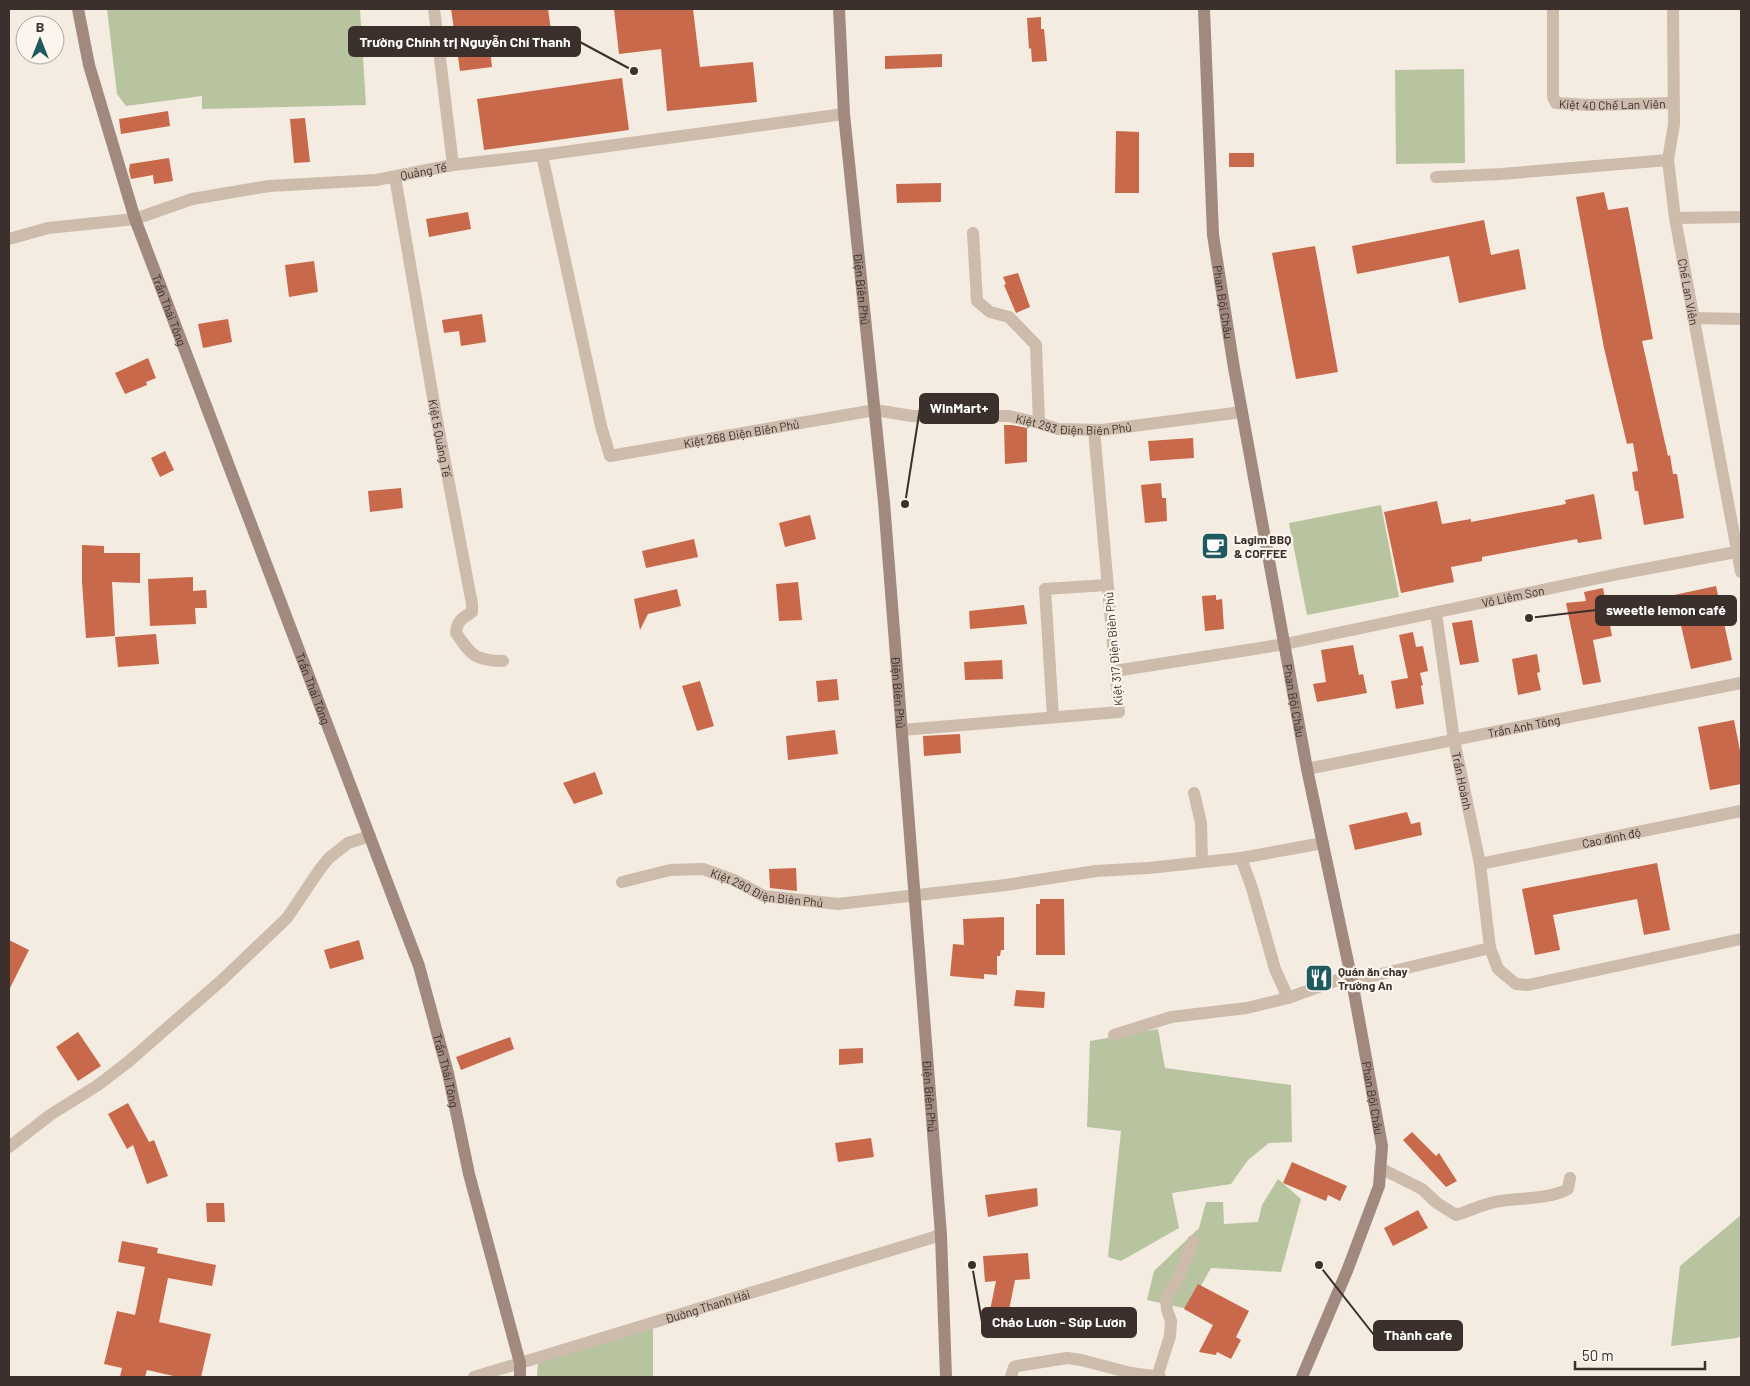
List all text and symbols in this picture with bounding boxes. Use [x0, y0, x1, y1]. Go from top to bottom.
north arrow [15, 15, 65, 65]
text: B [36, 18, 44, 35]
callout: Trường Chính trị Nguyễn Chí Thanh [349, 27, 580, 56]
text: Trường Chính trị Nguyễn Chí Thanh [359, 33, 571, 50]
street label: Kiệt 40 Chế Lan Viên [1559, 96, 1666, 112]
street label: Quảng Tế [399, 159, 449, 182]
street label: Điện Biên Phủ [851, 252, 873, 326]
street label: Chế Lan Viên [1676, 257, 1702, 326]
street label: Phan Bội Châu [1211, 264, 1236, 340]
street label: Trần Thái Tông [150, 272, 190, 348]
callout: WinMart+ [920, 394, 998, 423]
street label: Kiệt 5 Quảng Tế [426, 398, 455, 479]
text: WinMart+ [930, 399, 988, 416]
street label: Kiệt 293 Điện Biên Phủ [1014, 411, 1132, 437]
street label: Kiệt 268 Điện Biên Phủ [682, 416, 800, 450]
cafe icon: Lagim BBQ & COFFEE [1200, 531, 1230, 561]
place label: Lagim BBQ & COFFEE [1234, 532, 1291, 560]
street label: Võ Liêm Sơn [1480, 583, 1546, 610]
street label: Kiệt 317 Điện Biên Phủ [1101, 591, 1125, 707]
callout: sweetie lemon café [1596, 596, 1736, 625]
text: sweetie lemon café [1606, 601, 1726, 618]
street label: Trần Thái Tông [293, 651, 333, 726]
street label: Điện Biên Phủ [889, 656, 909, 729]
street label: Phan Bội Châu [1281, 663, 1308, 739]
street label: Trần Anh Tông [1486, 712, 1561, 740]
street label: Trần Hoành [1450, 751, 1475, 811]
street label: Cao đình độ [1581, 825, 1642, 850]
street label: Kiệt 290 Điện Biên Phủ [709, 865, 824, 909]
restaurant icon: Quán ăn chay Trường An [1304, 963, 1334, 993]
place label: Quán ăn chay Trường An [1338, 964, 1407, 992]
street label: Trần Thái Tông [431, 1032, 462, 1109]
street label: Điện Biên Phủ [920, 1059, 940, 1133]
street label: Phan Bội Châu [1360, 1060, 1387, 1136]
street label: Đường Thanh Hải [663, 1287, 752, 1326]
callout: Cháo Lươn - Súp Lươn [982, 1308, 1136, 1337]
text: Cháo Lươn - Súp Lươn [992, 1313, 1126, 1330]
callout: Thành cafe [1374, 1321, 1462, 1350]
text: Thành cafe [1384, 1326, 1453, 1343]
scale bar [1575, 1338, 1705, 1370]
text: 50 m [1582, 1346, 1614, 1364]

